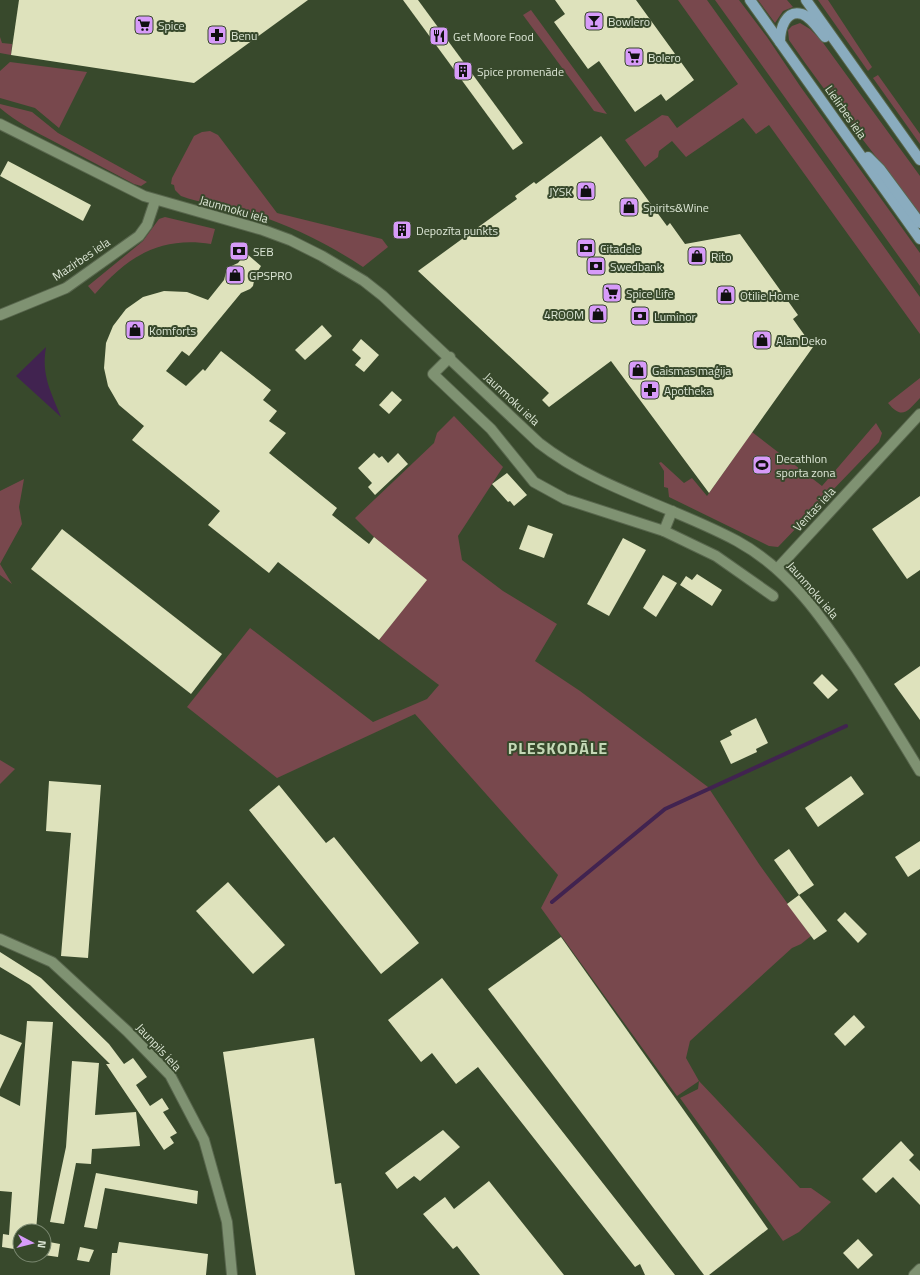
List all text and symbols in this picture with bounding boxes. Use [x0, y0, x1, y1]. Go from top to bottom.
bar icon: Bowlero [583, 10, 605, 32]
place label: Bowlero [608, 12, 650, 31]
supermarket icon: Spice [133, 14, 155, 36]
place label: Spice [158, 16, 185, 35]
pharmacy icon: Benu [206, 24, 228, 46]
restaurant icon: Get Moore Food [428, 25, 450, 47]
place label: Benu [231, 26, 257, 45]
place label: Get Moore Food [453, 27, 534, 46]
supermarket icon: Bolero [623, 46, 645, 68]
place label: Bolero [648, 48, 681, 67]
building icon: Spice promenāde [452, 60, 474, 82]
place label: Spice promenāde [477, 62, 564, 81]
street label: Lielirbes iela [820, 81, 872, 143]
shop icon: JYSK [575, 180, 597, 202]
place label: JYSK [549, 182, 572, 201]
street label: Jaunmoku iela [197, 190, 271, 228]
shop icon: Spirits&Wine [618, 196, 640, 218]
place label: Spirits&Wine [643, 198, 709, 217]
building icon: Depozīta punkts [391, 219, 413, 241]
place label: Depozīta punkts [416, 221, 498, 240]
street label: Mazirbes iela [48, 233, 114, 285]
bank icon: Citadele [575, 237, 597, 259]
place label: Citadele [600, 239, 641, 258]
bank icon: SEB [228, 240, 250, 262]
place label: SEB [253, 242, 274, 261]
shop icon: Rito [686, 245, 708, 267]
place label: Rito [711, 247, 732, 266]
bank icon: Swedbank [585, 255, 607, 277]
place label: Swedbank [610, 257, 663, 276]
shop icon: GPSPRO [224, 264, 246, 286]
place label: GPSPRO [249, 266, 293, 285]
supermarket icon: Spice Life [601, 282, 623, 304]
place label: Spice Life [626, 284, 674, 303]
shop icon: Otilie Home [715, 284, 737, 306]
place label: Otilie Home [740, 286, 799, 305]
shop icon: 4ROOM [587, 303, 609, 325]
place label: 4ROOM [544, 305, 584, 324]
bank icon: Luminor [629, 305, 651, 327]
place label: Luminor [654, 307, 696, 326]
shop icon: Komforts [124, 319, 146, 341]
place label: Komforts [149, 321, 197, 340]
shop icon: Alan Deko [751, 329, 773, 351]
place label: Alan Deko [776, 331, 827, 350]
shop icon: Gaismas maģija [627, 359, 649, 381]
place label: Gaismas maģija [652, 361, 731, 380]
street label: Jaunmoku iela [480, 368, 544, 430]
pharmacy icon: Apotheka [639, 379, 661, 401]
place label: Apotheka [664, 381, 712, 400]
place label: Decathlon sporta zona [776, 449, 835, 482]
sports icon: Decathlon sporta zona [751, 454, 773, 476]
street label: Ventas iela [788, 482, 840, 536]
street label: Jaunmoku iela [783, 557, 843, 623]
district label: PLESKODĀLE [508, 736, 608, 760]
street label: Jaunpils iela [132, 1019, 186, 1075]
north arrow [12, 1223, 52, 1263]
text: N [34, 1239, 50, 1249]

